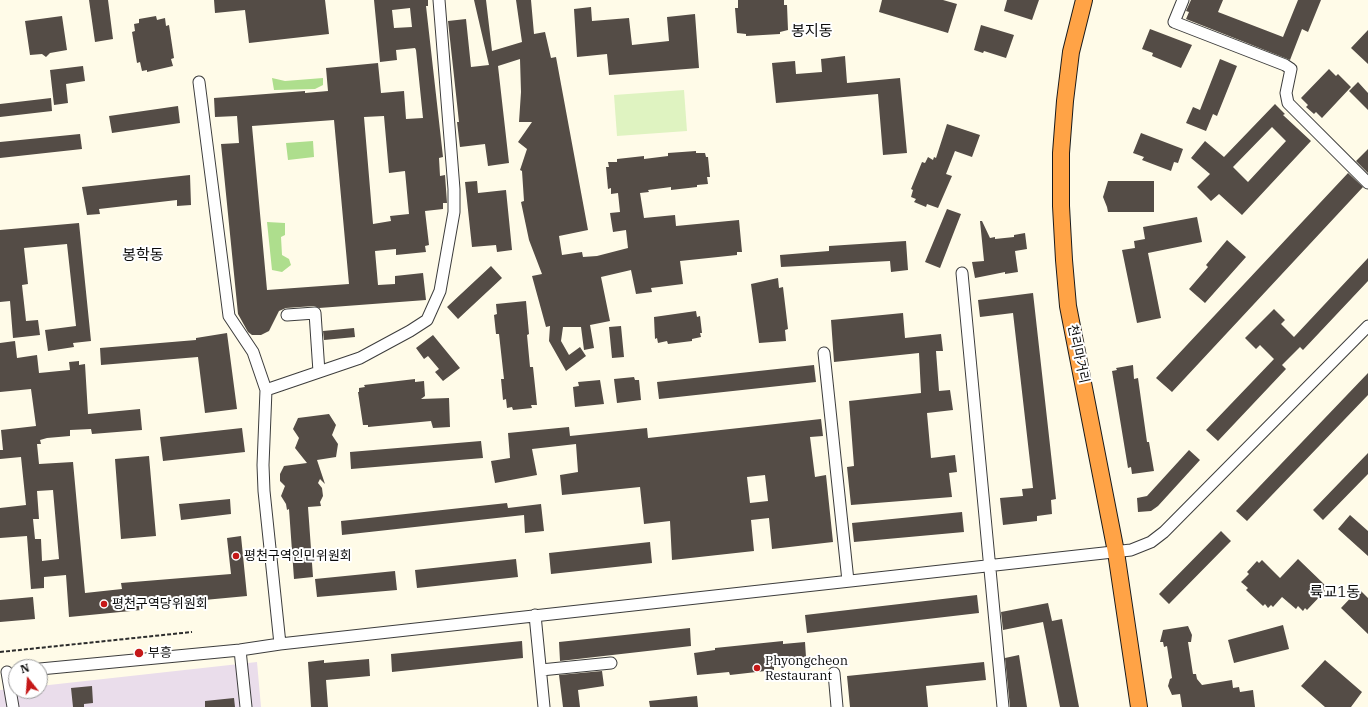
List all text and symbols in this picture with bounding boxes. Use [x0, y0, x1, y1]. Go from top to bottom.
district label: 봉지동 [791, 23, 833, 41]
district label: 봉학동 [122, 247, 164, 265]
street label: 천리마거리 [1064, 323, 1092, 385]
place label: 평천구역인민위원회 [244, 548, 352, 564]
marker: 평천구역인민위원회 [231, 551, 241, 561]
district label: 륙교1동 [1310, 584, 1360, 602]
place label: 평천구역당위원회 [112, 596, 208, 612]
marker: 평천구역당위원회 [99, 599, 109, 609]
place label: 부흥 [148, 645, 172, 661]
marker: 부흥 [133, 647, 145, 659]
place label: Phyongcheon Restaurant [765, 653, 848, 684]
north arrow [8, 659, 48, 699]
text: N [19, 661, 31, 676]
marker: Phyongcheon Restaurant [752, 663, 762, 673]

